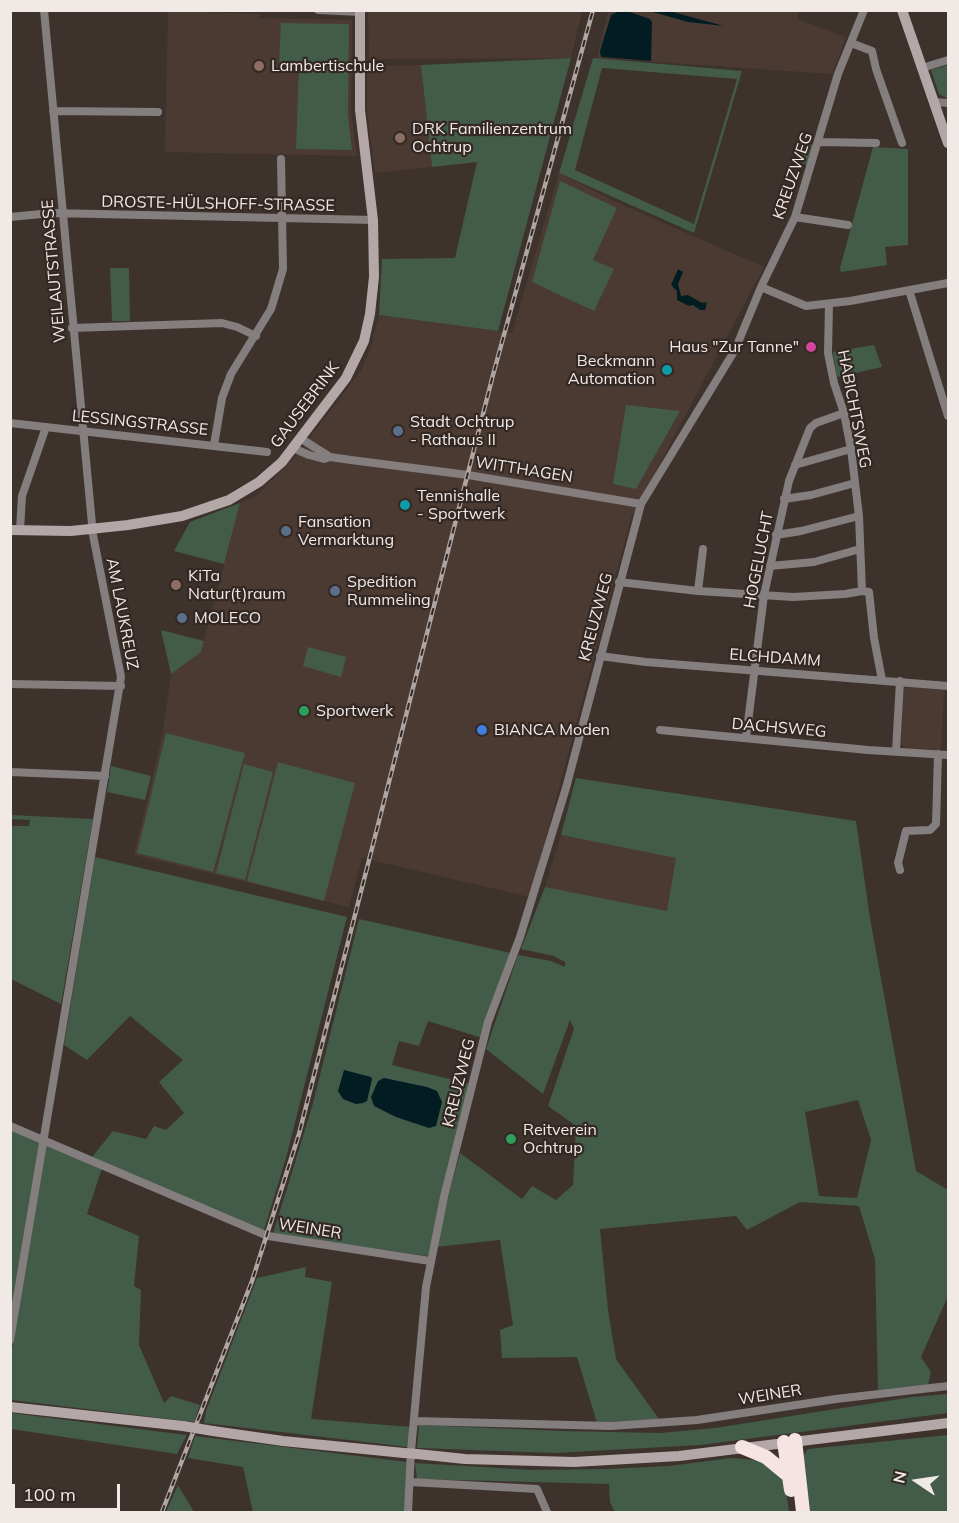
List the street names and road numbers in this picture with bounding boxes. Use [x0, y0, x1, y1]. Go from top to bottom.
street label: KREUZWEG [769, 130, 817, 222]
street label: DROSTE-HÜLSHOFF-STRASSE [101, 192, 335, 216]
street label: WEILAUTSTRASSE [38, 199, 70, 343]
street label: HABICHTSWEG [833, 348, 875, 470]
street label: GAUSEBRINK [266, 358, 344, 452]
street label: LESSINGSTRASSE [71, 406, 209, 440]
street label: WITTHAGEN [474, 453, 574, 487]
street label: HOGELUCHT [740, 510, 778, 610]
street label: AM LAUKREUZ [102, 557, 142, 671]
street label: KREUZWEG [575, 571, 617, 663]
street label: ELCHDAMM [729, 645, 821, 671]
street label: DACHSWEG [731, 714, 827, 742]
street label: KREUZWEG [439, 1037, 479, 1129]
street label: WEINER [277, 1215, 343, 1243]
street label: WEINER [737, 1381, 803, 1409]

